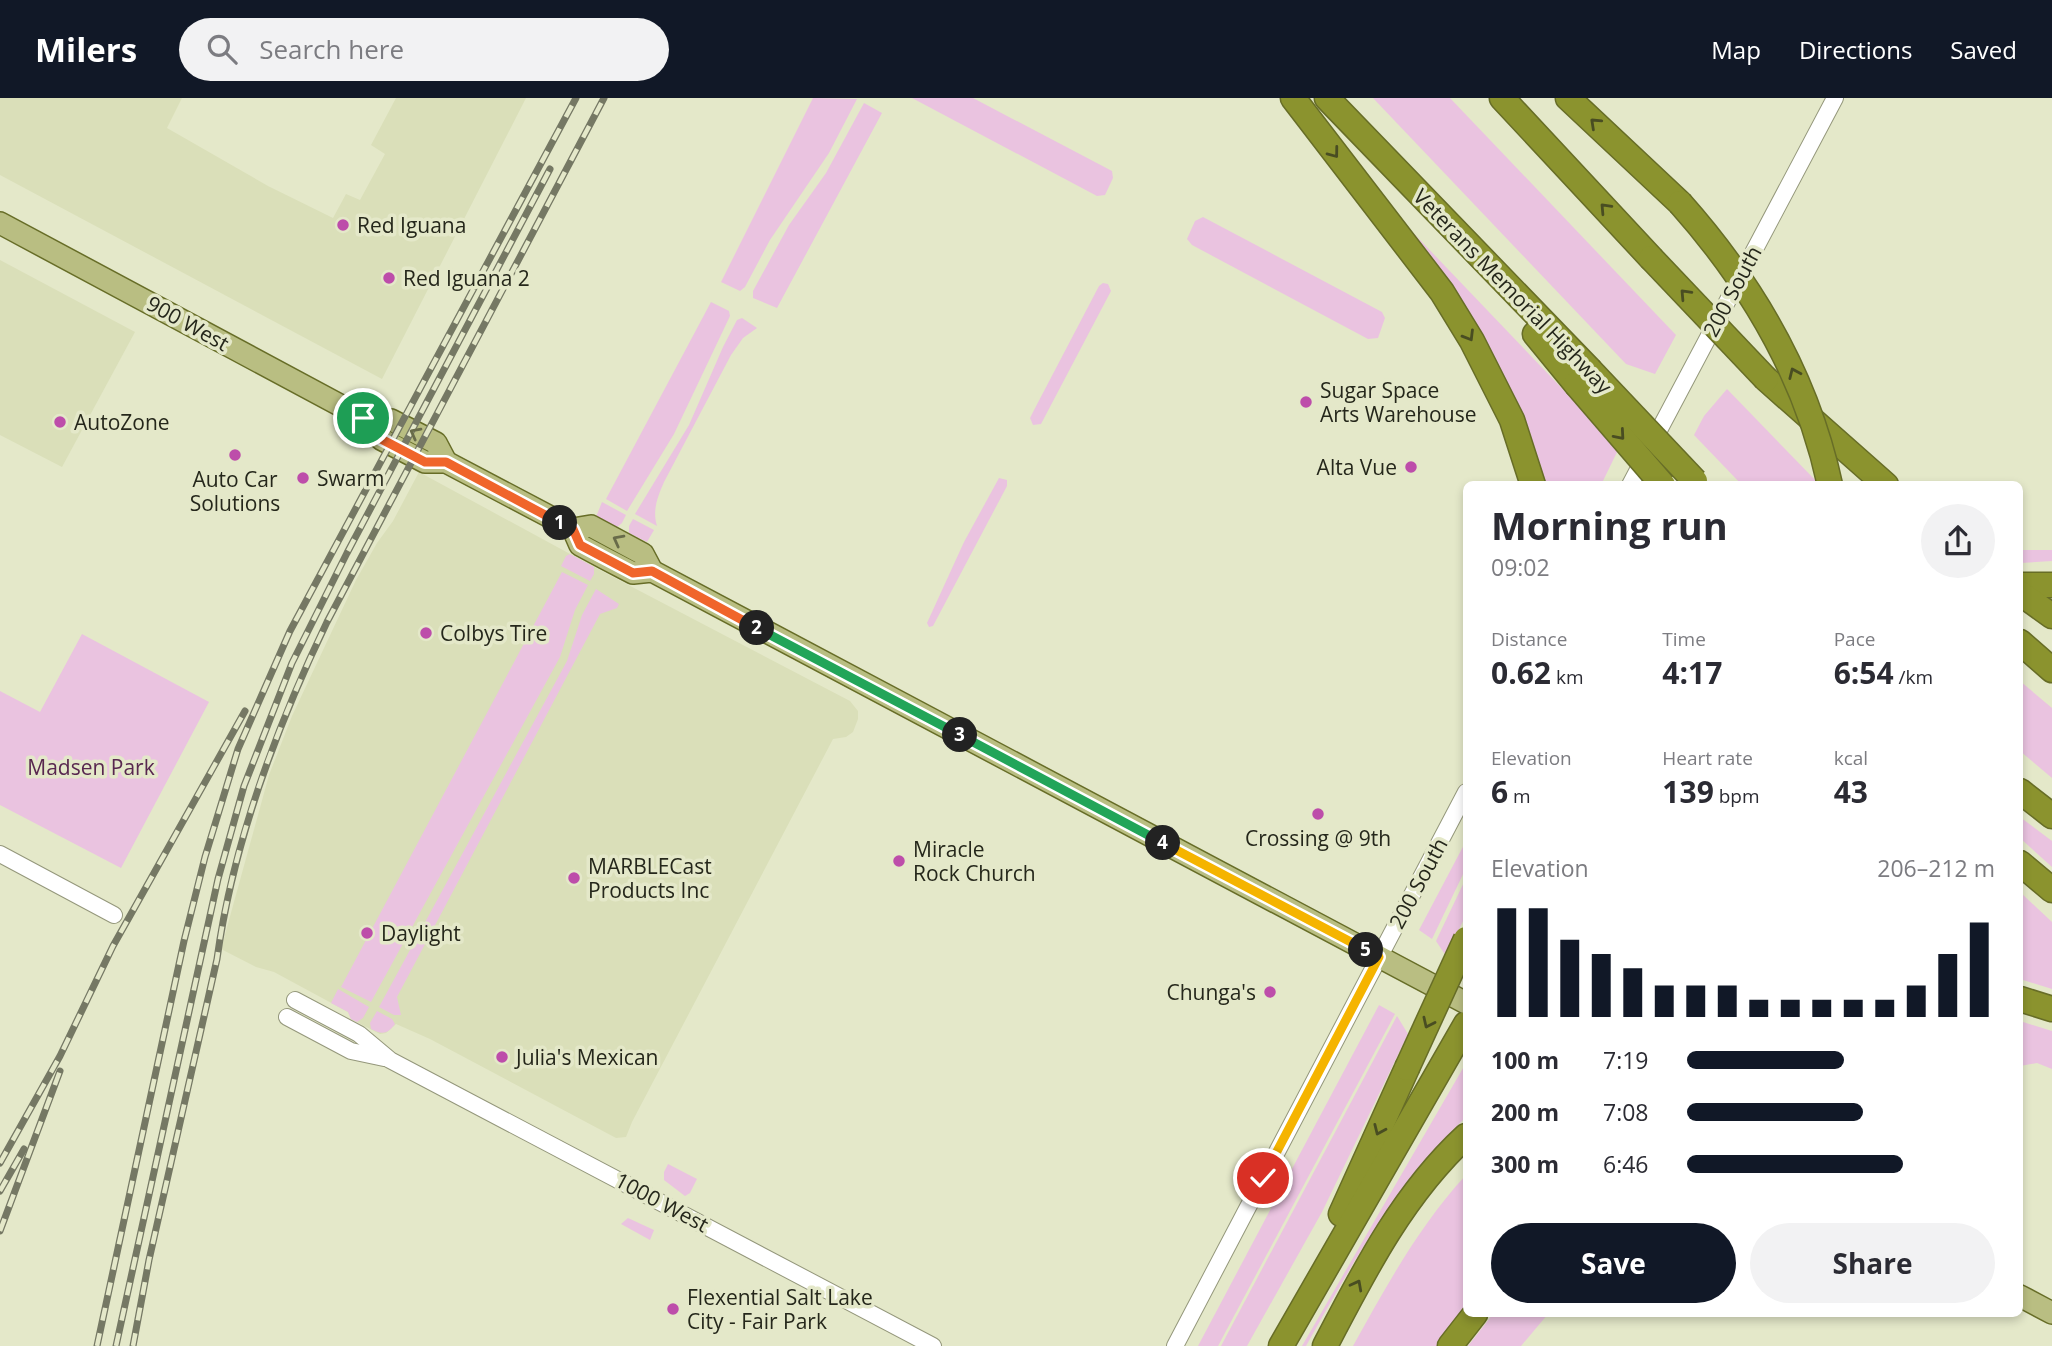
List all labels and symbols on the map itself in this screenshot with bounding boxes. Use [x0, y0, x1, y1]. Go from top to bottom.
one-way arrow [1590, 119, 1603, 132]
one-way arrow [1325, 145, 1338, 157]
street label: Veterans Memorial Highway [1407, 182, 1619, 400]
one-way arrow [1600, 203, 1613, 216]
place label: Red Iguana [357, 211, 466, 239]
marker: Red Iguana [335, 217, 351, 233]
street label: 200 South [1696, 241, 1768, 341]
place label: Red Iguana 2 [403, 264, 530, 292]
marker: Red Iguana 2 [381, 270, 397, 286]
street label: 900 West [142, 289, 234, 357]
one-way arrow [1681, 289, 1693, 302]
one-way arrow [1460, 328, 1473, 341]
one-way arrow [1788, 368, 1802, 381]
place label: Sugar Space Arts Warehouse [1320, 376, 1476, 428]
pin [333, 388, 393, 448]
marker: Sugar Space Arts Warehouse [1298, 394, 1314, 410]
place label: AutoZone [74, 408, 170, 436]
marker: AutoZone [52, 414, 68, 430]
one-way arrow [1612, 426, 1624, 439]
one-way arrow [410, 428, 423, 441]
marker: Auto Car Solutions [227, 447, 243, 463]
place label: Alta Vue [1317, 453, 1397, 481]
marker: Alta Vue [1403, 459, 1419, 475]
place label: Swarm [317, 464, 384, 492]
place label: Auto Car Solutions [190, 465, 280, 517]
marker: Swarm [295, 470, 311, 486]
pin: 1 [542, 506, 578, 540]
one-way arrow [612, 535, 625, 548]
pin: 2 [740, 610, 774, 646]
place label: Colbys Tire [440, 619, 547, 647]
marker: Colbys Tire [418, 625, 434, 641]
pin: 3 [942, 718, 978, 752]
park label: Madsen Park [27, 753, 155, 781]
marker: Crossing @ 9th [1310, 806, 1326, 822]
place label: Crossing @ 9th [1245, 824, 1391, 852]
pin: 4 [1146, 826, 1180, 860]
street label: 200 South [1382, 833, 1454, 933]
place label: Miracle Rock Church [913, 835, 1036, 887]
place label: MARBLECast Products Inc [588, 852, 712, 904]
marker: Miracle Rock Church [891, 853, 907, 869]
marker: MARBLECast Products Inc [566, 870, 582, 886]
place label: Daylight [381, 919, 461, 947]
marker: Daylight [359, 925, 375, 941]
pin: 5 [1348, 932, 1384, 968]
place label: Chunga's [1166, 978, 1256, 1006]
marker: Chunga's [1262, 984, 1278, 1000]
one-way arrow [1422, 1016, 1436, 1029]
place label: Julia's Mexican [514, 1043, 658, 1071]
marker: Julia's Mexican [494, 1049, 510, 1065]
one-way arrow [1373, 1123, 1387, 1135]
pin [1233, 1148, 1293, 1208]
street label: 1000 West [610, 1166, 714, 1238]
one-way arrow [1348, 1280, 1362, 1293]
place label: Flexential Salt Lake City - Fair Park [687, 1283, 873, 1335]
marker: Flexential Salt Lake City - Fair Park [665, 1301, 681, 1317]

